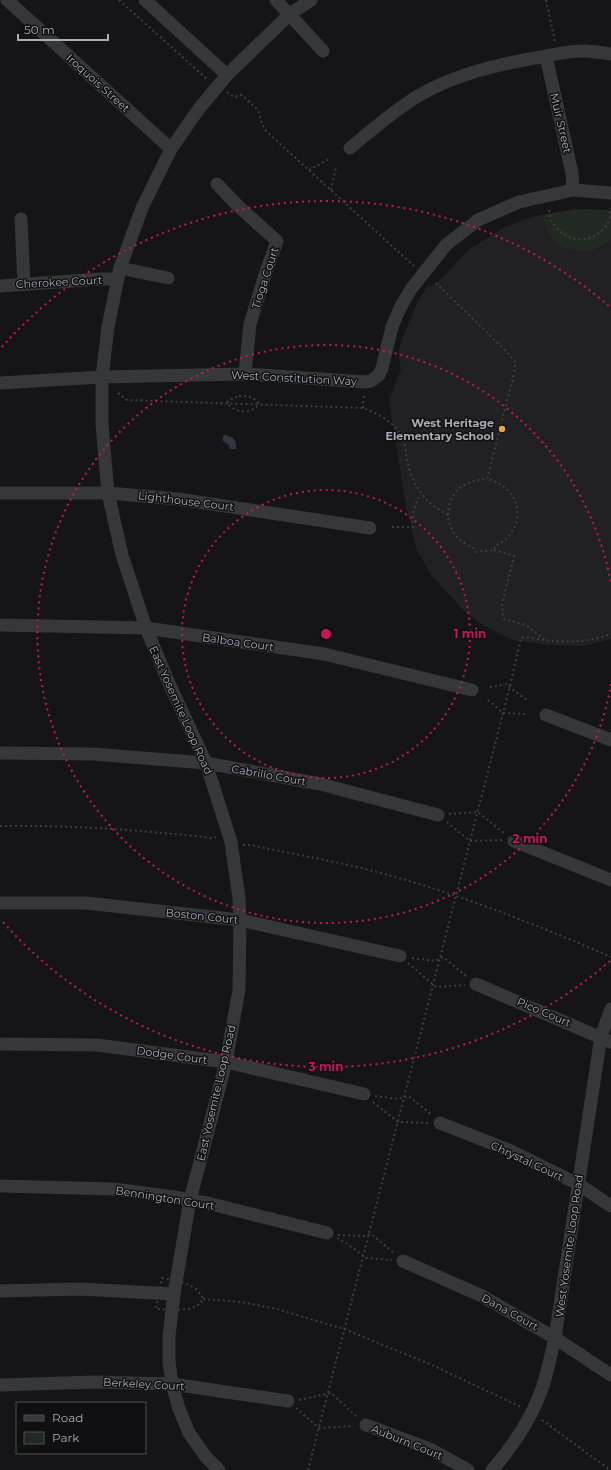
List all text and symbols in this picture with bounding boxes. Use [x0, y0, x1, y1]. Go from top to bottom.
scale bar [18, 16, 108, 42]
text: 50 m [24, 22, 55, 37]
street label: Iroquois Street [63, 51, 133, 116]
street label: Muir Street [547, 92, 575, 155]
street label: Tioga Court [248, 245, 282, 311]
street label: Cherokee Court [15, 273, 103, 291]
street label: West Constitution Way [231, 368, 357, 388]
place label: West Heritage Elementary School [386, 416, 494, 443]
marker: West Heritage Elementary School [497, 424, 507, 434]
street label: Lighthouse Court [137, 488, 235, 514]
text: 1 min [454, 626, 486, 641]
centre of rings [319, 627, 333, 641]
street label: Balboa Court [201, 630, 275, 654]
street label: East Yosemite Loop Road [146, 644, 216, 776]
street label: Cabrillo Court [231, 762, 308, 789]
text: 2 min [513, 831, 547, 846]
street label: Boston Court [165, 905, 240, 927]
street label: Pico Court [515, 994, 574, 1030]
street label: East Yosemite Loop Road [194, 1024, 238, 1162]
street label: Dodge Court [136, 1043, 209, 1067]
text: 3 min [308, 1059, 344, 1074]
street label: Chrystal Court [489, 1138, 566, 1184]
street label: West Yosemite Loop Road [552, 1174, 586, 1318]
street label: Bennington Court [114, 1183, 216, 1213]
street label: Dana Court [479, 1291, 542, 1334]
street label: Berkeley Court [103, 1375, 186, 1393]
legend [16, 1402, 146, 1454]
text: Road [52, 1410, 83, 1425]
street label: Auburn Court [369, 1421, 445, 1463]
text: Park [52, 1430, 80, 1445]

